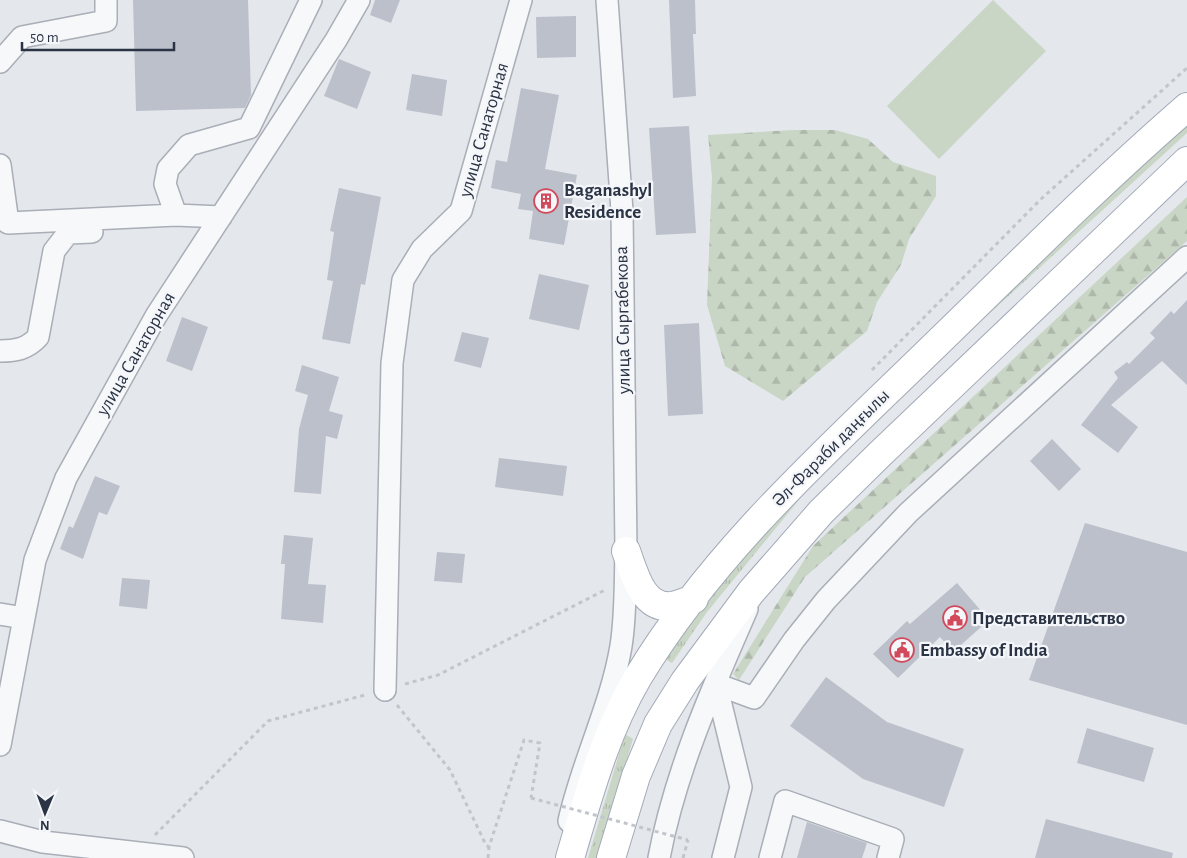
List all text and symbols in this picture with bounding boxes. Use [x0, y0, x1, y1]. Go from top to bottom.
scale bar [22, 20, 175, 52]
text: 50 m [30, 30, 59, 45]
street label: улица Санаторная [455, 61, 512, 200]
place label: Baganashyl Residence [564, 181, 652, 222]
building icon: Baganashyl Residence [533, 188, 559, 214]
street label: улица Сыргабекова [612, 246, 634, 395]
street label: улица Санаторная [93, 289, 179, 420]
street label: Әл-Фараби даңғылы [769, 386, 893, 510]
public building icon: Представительство [942, 605, 968, 631]
place label: Представительство [972, 609, 1125, 628]
public building icon: Embassy of India [889, 637, 915, 663]
place label: Embassy of India [920, 641, 1048, 660]
north arrow [20, 788, 70, 838]
text: N [40, 818, 50, 832]

